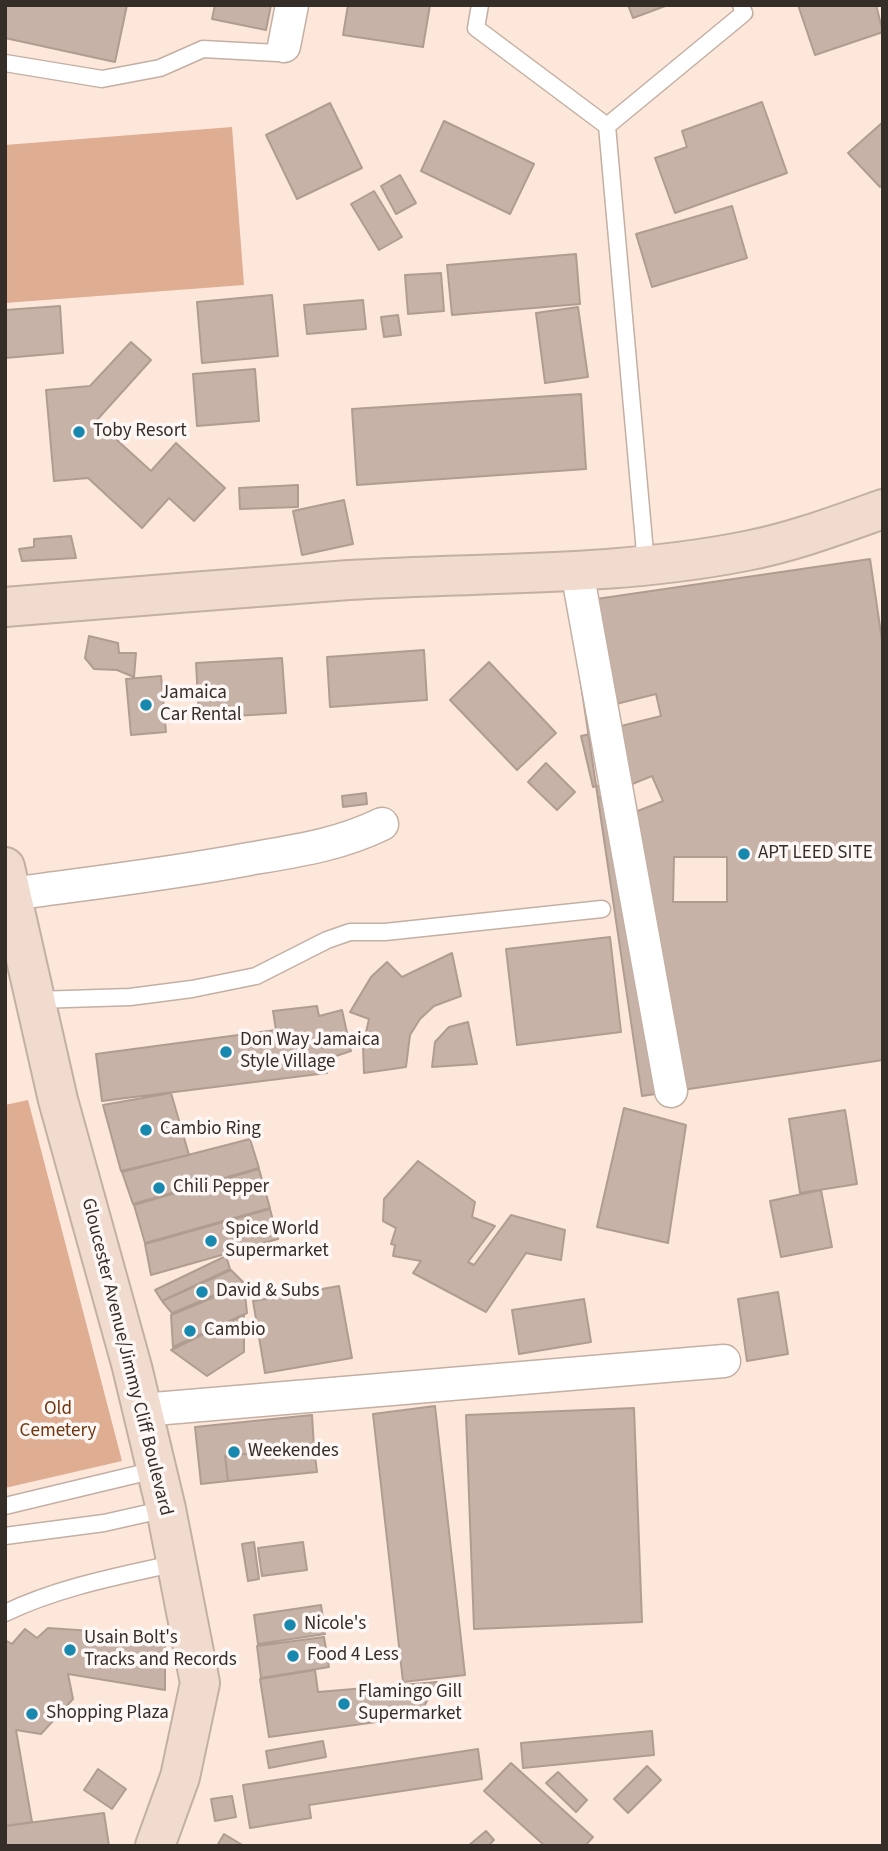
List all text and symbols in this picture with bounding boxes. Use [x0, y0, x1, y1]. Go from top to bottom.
place label: Toby Resort [93, 421, 187, 443]
marker: Toby Resort [71, 424, 87, 440]
place label: Jamaica Car Rental [160, 683, 242, 727]
marker: Jamaica Car Rental [138, 697, 154, 713]
place label: APT LEED SITE [758, 843, 873, 865]
marker: APT LEED SITE [736, 846, 752, 862]
place label: Don Way Jamaica Style Village [240, 1030, 380, 1074]
marker: Don Way Jamaica Style Village [218, 1044, 234, 1060]
place label: Cambio Ring [160, 1119, 261, 1141]
marker: Cambio Ring [138, 1122, 154, 1138]
place label: Chili Pepper [173, 1177, 269, 1199]
marker: Chili Pepper [151, 1180, 167, 1196]
street label: Gloucester Avenue/Jimmy Cliff Boulevard [75, 1196, 177, 1518]
place label: Spice World Supermarket [225, 1219, 329, 1263]
marker: Spice World Supermarket [203, 1233, 219, 1249]
place label: David & Subs [216, 1281, 319, 1303]
marker: David & Subs [194, 1284, 210, 1300]
place label: Cambio [204, 1320, 266, 1342]
marker: Cambio [182, 1323, 198, 1339]
park label: Old Cemetery [20, 1399, 96, 1443]
place label: Weekendes [248, 1441, 339, 1463]
marker: Weekendes [226, 1444, 242, 1460]
place label: Nicole's [304, 1614, 366, 1636]
marker: Nicole's [282, 1617, 298, 1633]
place label: Usain Bolt's Tracks and Records [84, 1628, 237, 1672]
marker: Usain Bolt's Tracks and Records [62, 1642, 78, 1658]
place label: Food 4 Less [307, 1645, 399, 1667]
marker: Food 4 Less [285, 1648, 301, 1664]
place label: Flamingo Gill Supermarket [358, 1682, 462, 1726]
marker: Flamingo Gill Supermarket [336, 1696, 352, 1712]
place label: Shopping Plaza [46, 1703, 169, 1725]
marker: Shopping Plaza [24, 1706, 40, 1722]

